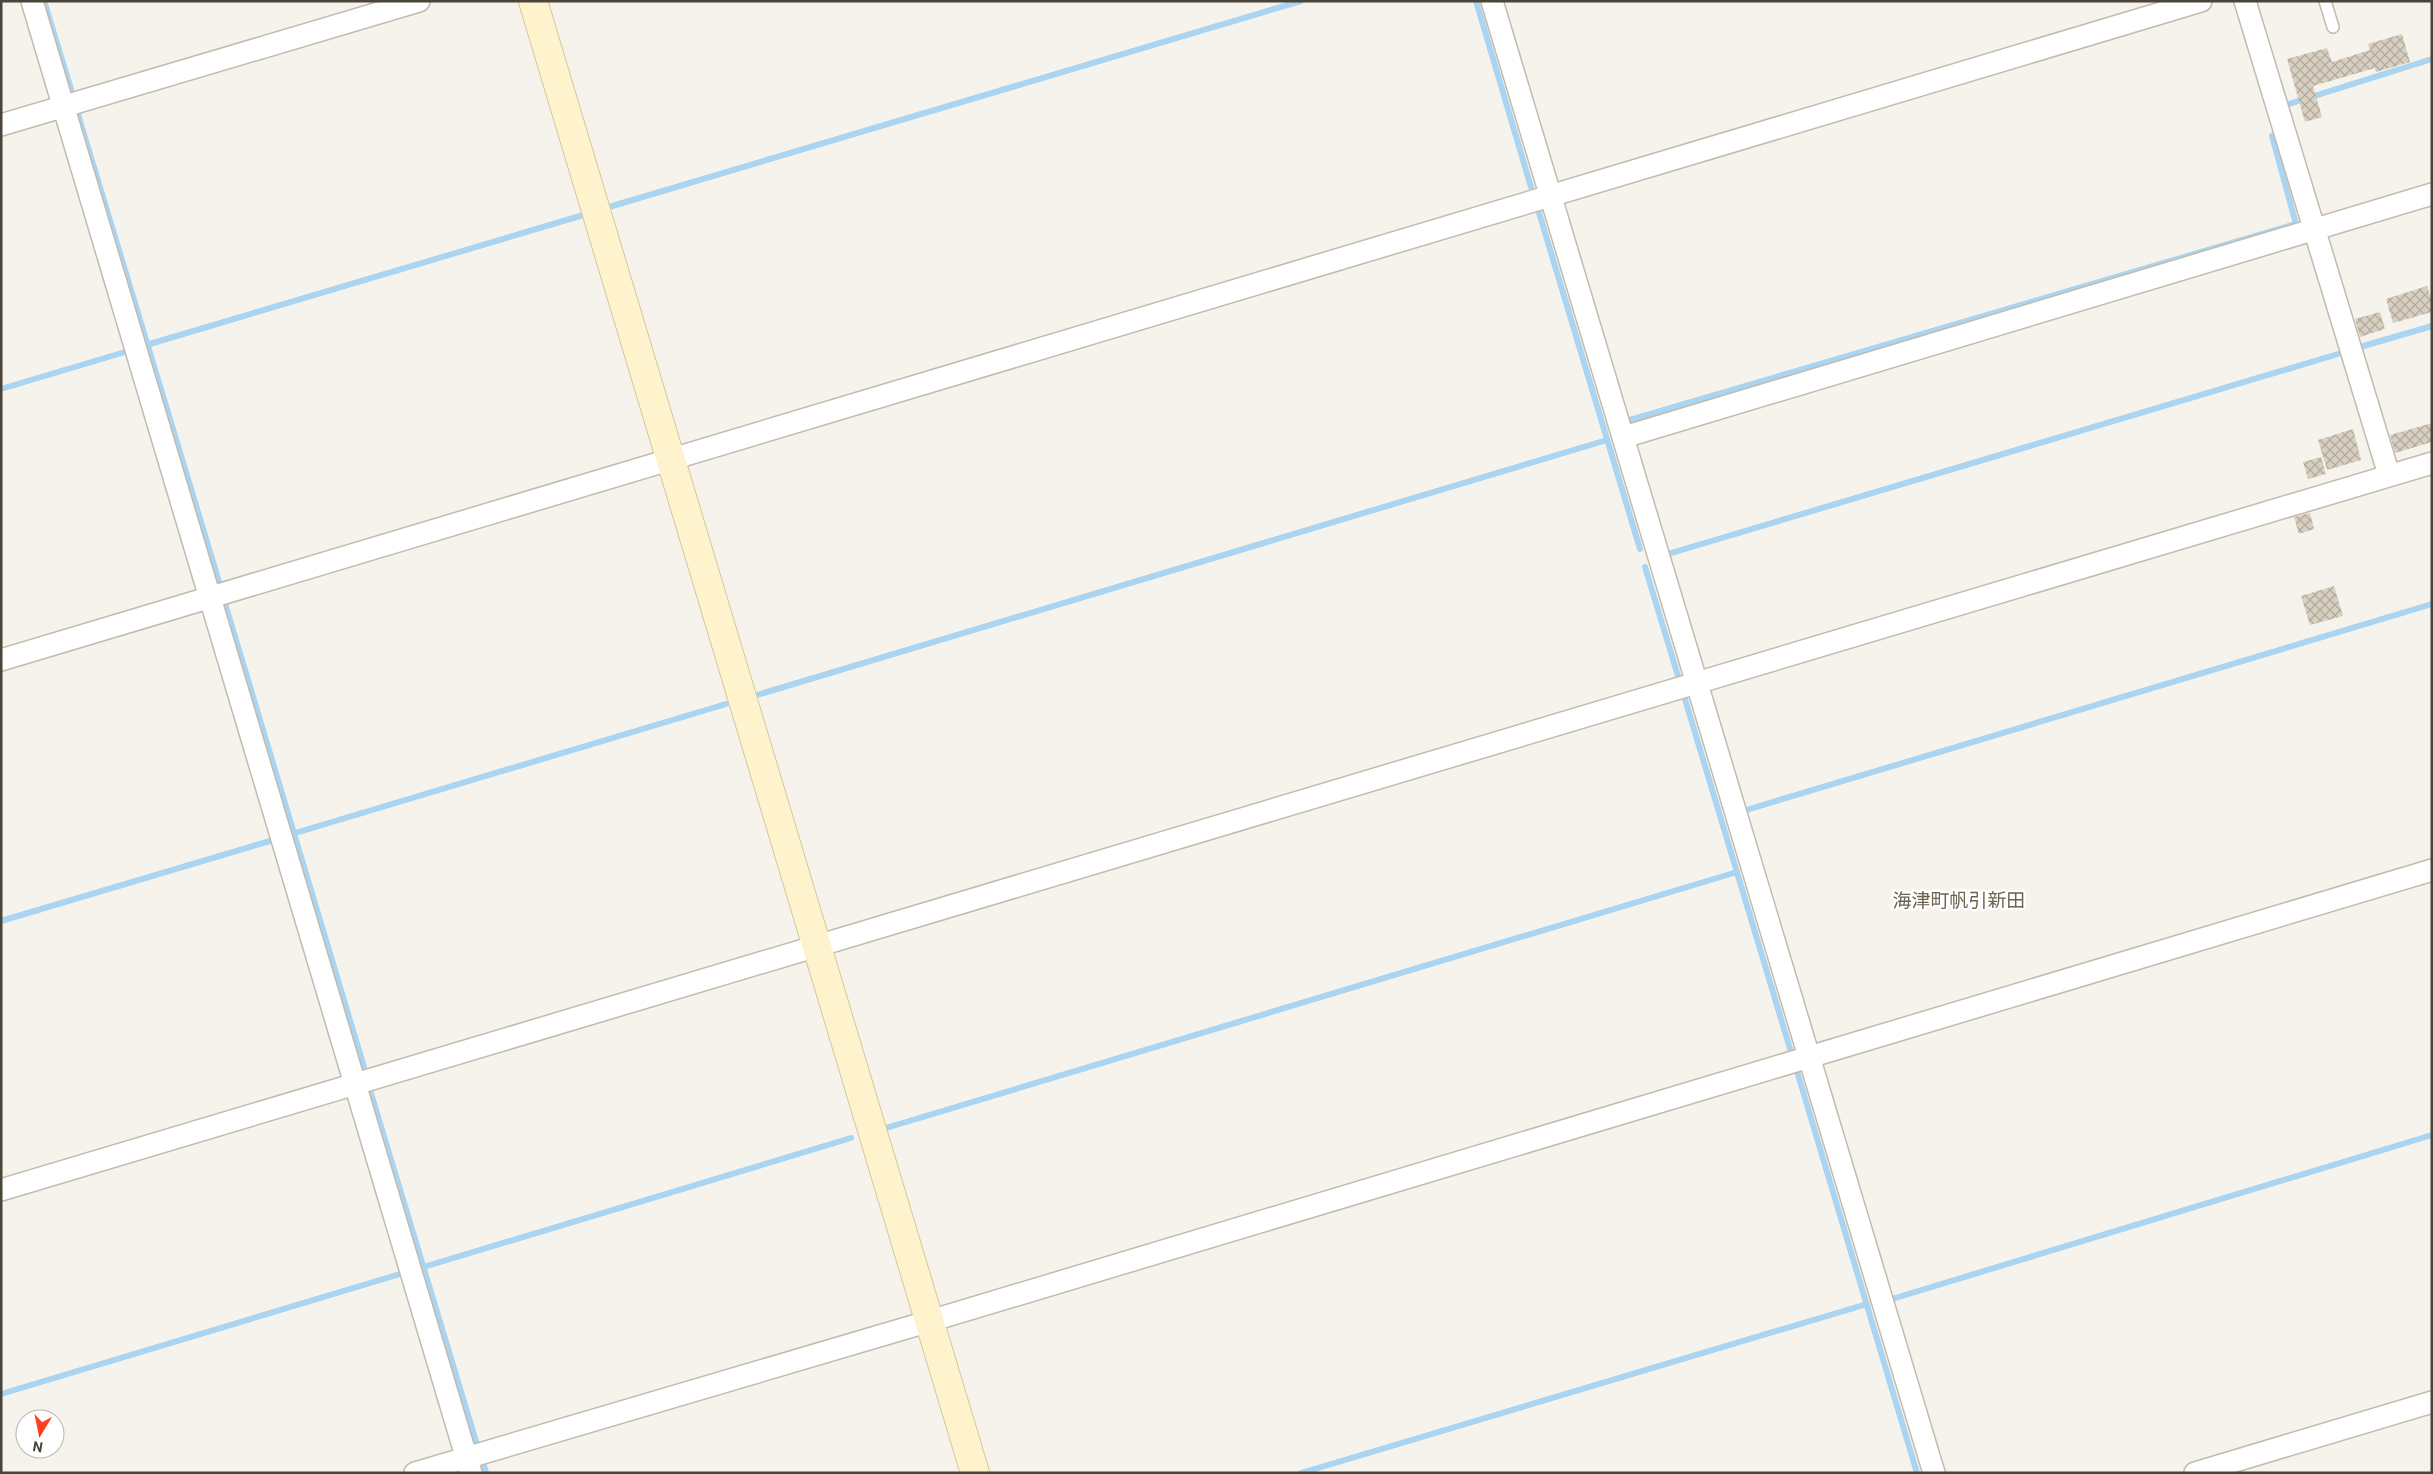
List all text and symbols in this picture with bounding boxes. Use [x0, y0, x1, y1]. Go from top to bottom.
district label: 海津町帆引新田 [1892, 889, 2026, 912]
north arrow [15, 1409, 65, 1459]
text: N [31, 1438, 44, 1456]

